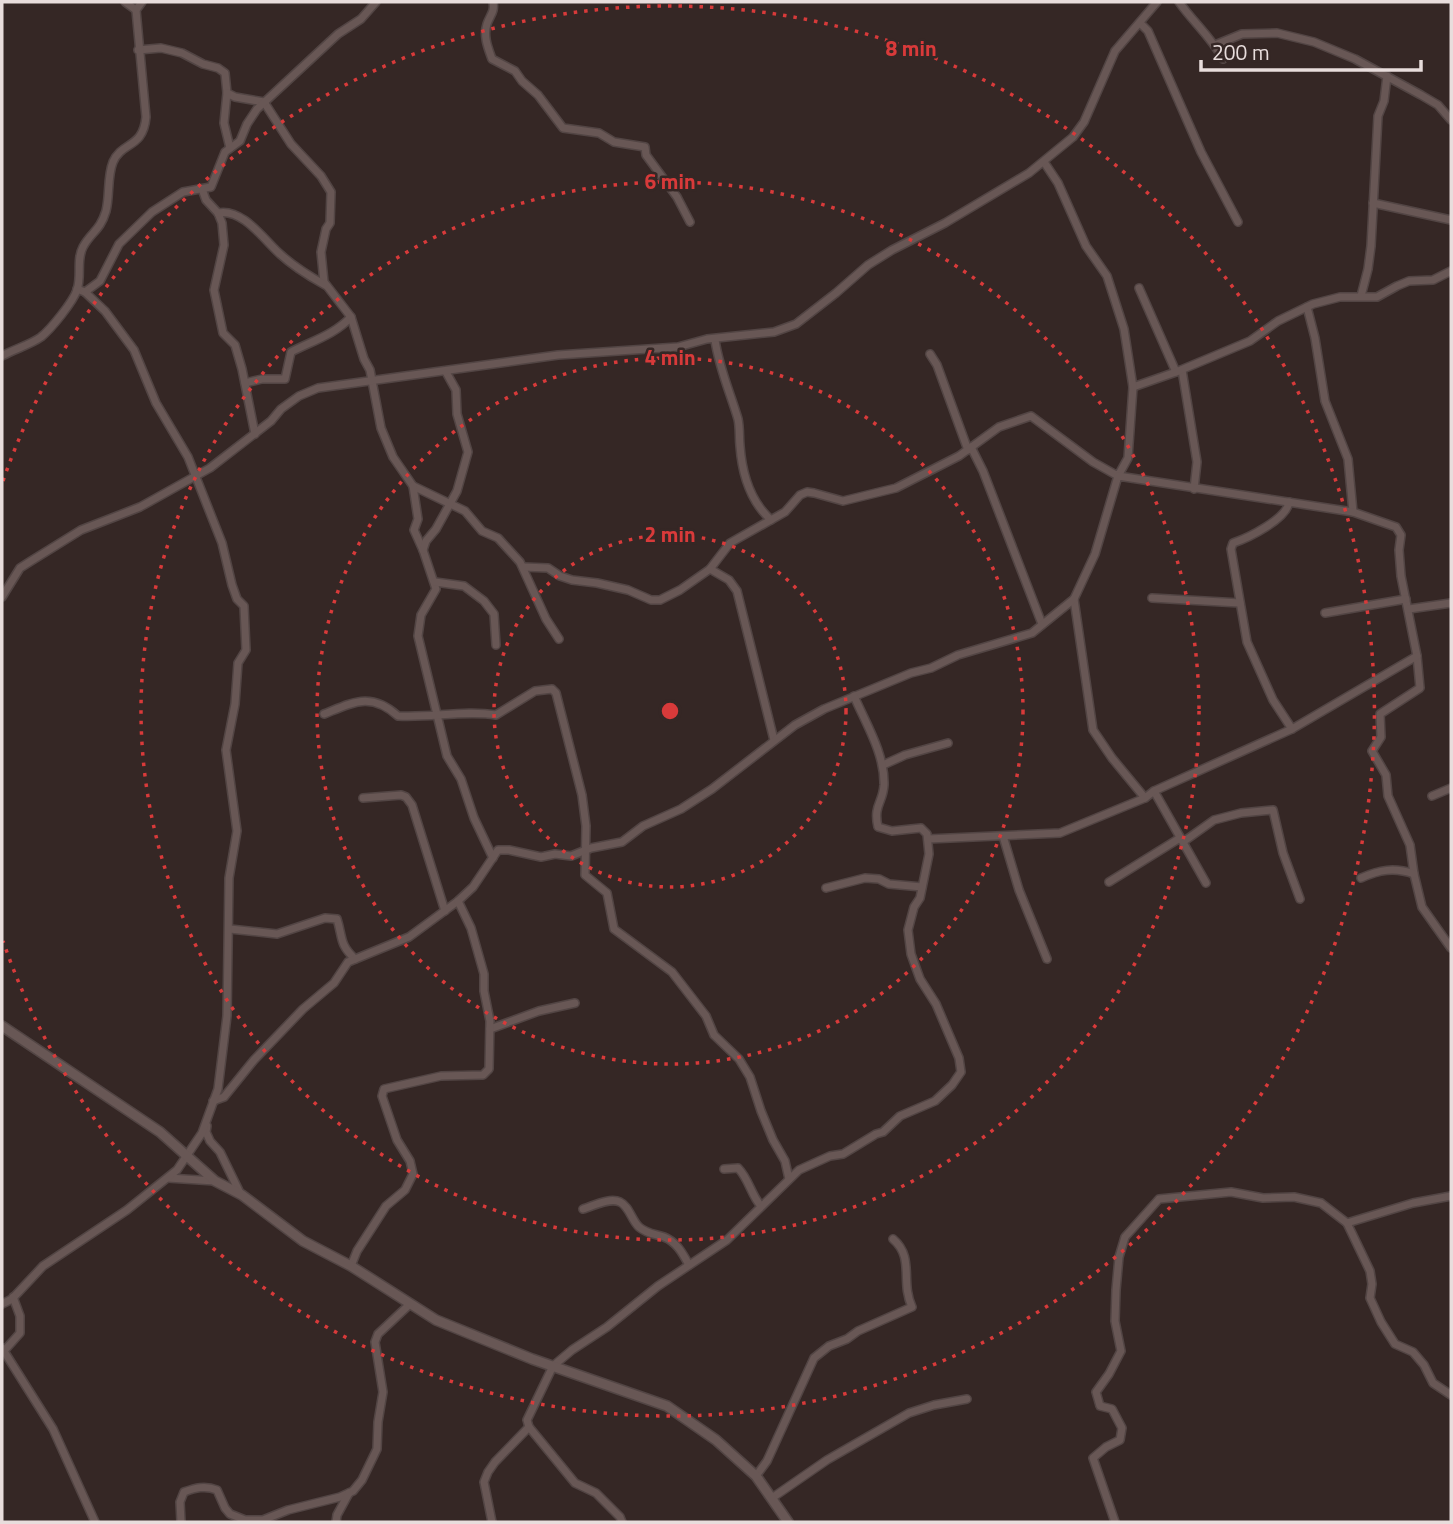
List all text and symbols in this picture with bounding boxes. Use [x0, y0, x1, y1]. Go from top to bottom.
scale bar [1201, 28, 1422, 72]
text: 8 min [885, 32, 937, 64]
text: 200 m [1212, 36, 1269, 68]
text: 6 min [644, 165, 696, 197]
text: 4 min [644, 341, 696, 373]
text: 2 min [644, 518, 696, 550]
centre of rings [658, 699, 682, 723]

